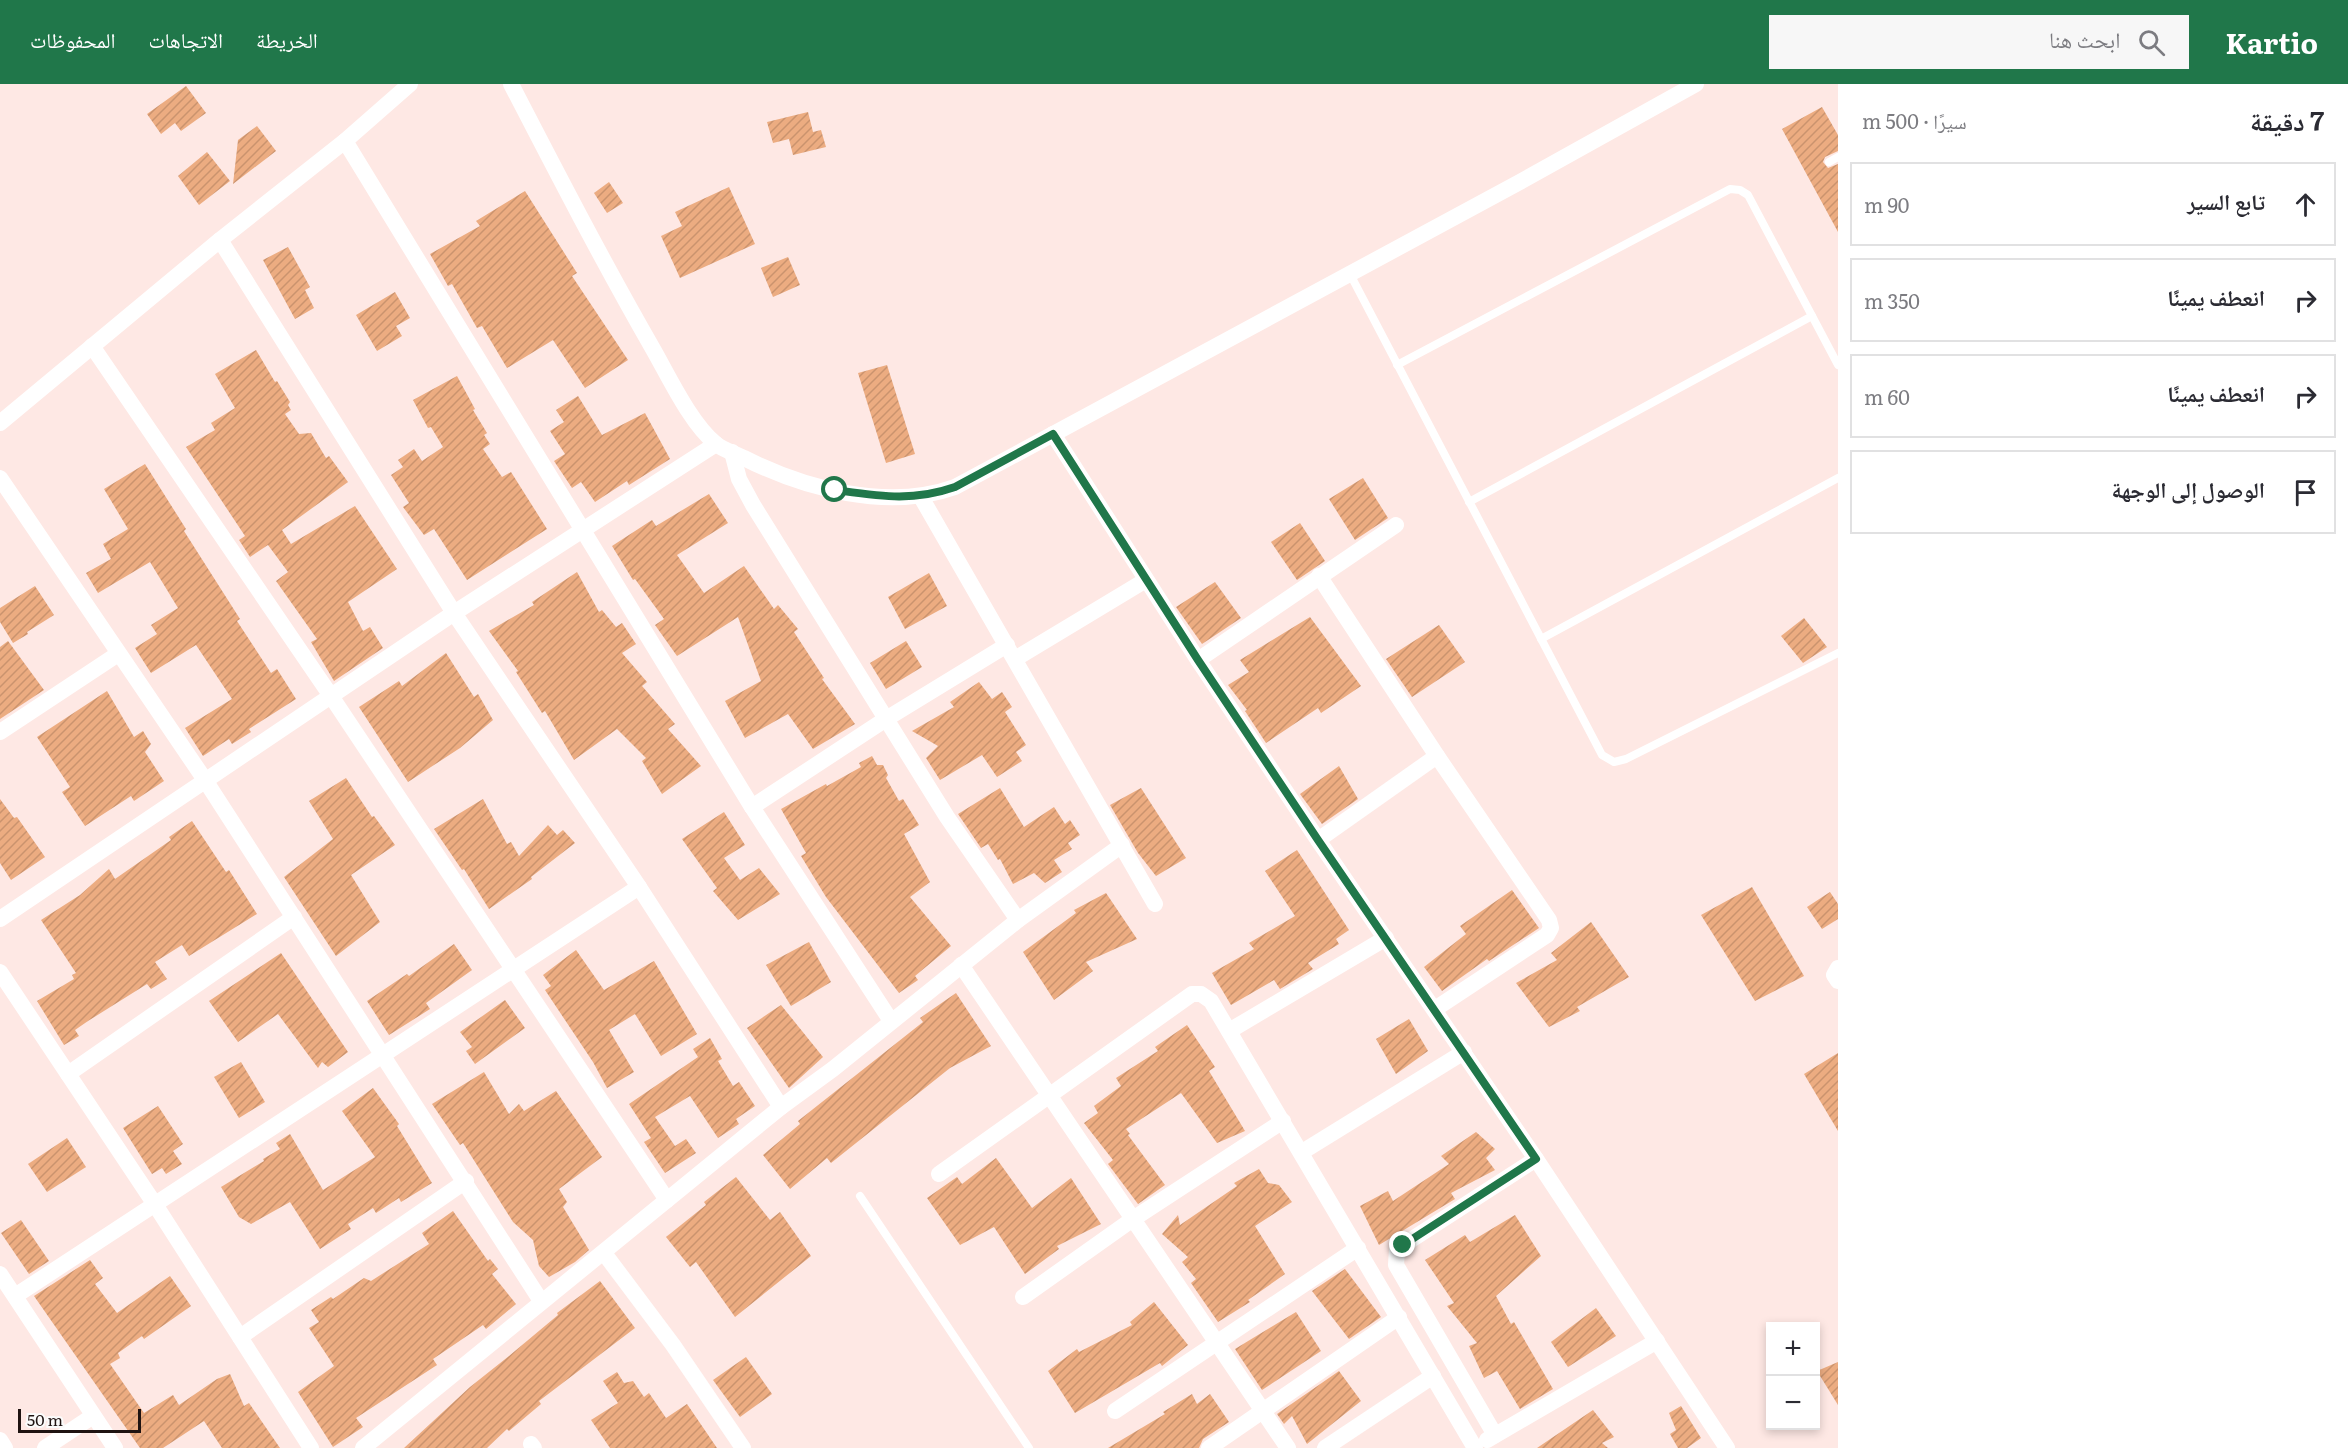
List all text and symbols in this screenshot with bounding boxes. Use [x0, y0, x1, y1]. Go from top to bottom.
search box [1769, 15, 2189, 69]
text: Kartio [2225, 21, 2318, 63]
text: ابحث هنا [2049, 22, 2120, 55]
text: المحفوظات [30, 23, 115, 54]
text: الاتجاهات [148, 23, 223, 54]
text: الخريطة [256, 23, 318, 54]
icon: search [2135, 26, 2168, 59]
text: 7 دقيقة [2250, 100, 2324, 139]
text: سيرًا · 500 m [1862, 105, 1967, 135]
text: تابع السير [2187, 184, 2265, 217]
icon: ahead [2289, 188, 2322, 221]
text: 90 m [1864, 189, 1909, 219]
text: انعطف يمينًا [2167, 280, 2265, 313]
icon: right [2289, 284, 2322, 317]
text: 350 m [1864, 285, 1920, 315]
text: انعطف يمينًا [2167, 376, 2265, 409]
icon: right [2289, 380, 2322, 413]
text: 60 m [1864, 381, 1910, 411]
text: الوصول إلى الوجهة [2112, 472, 2265, 505]
route start [821, 476, 847, 502]
icon: arrive [2289, 476, 2322, 509]
route end [1389, 1231, 1415, 1257]
map controls [1766, 1322, 1820, 1430]
button: + [1766, 1322, 1820, 1376]
button: − [1766, 1376, 1820, 1430]
scale bar [18, 1406, 141, 1434]
text: 50 m [27, 1407, 63, 1431]

